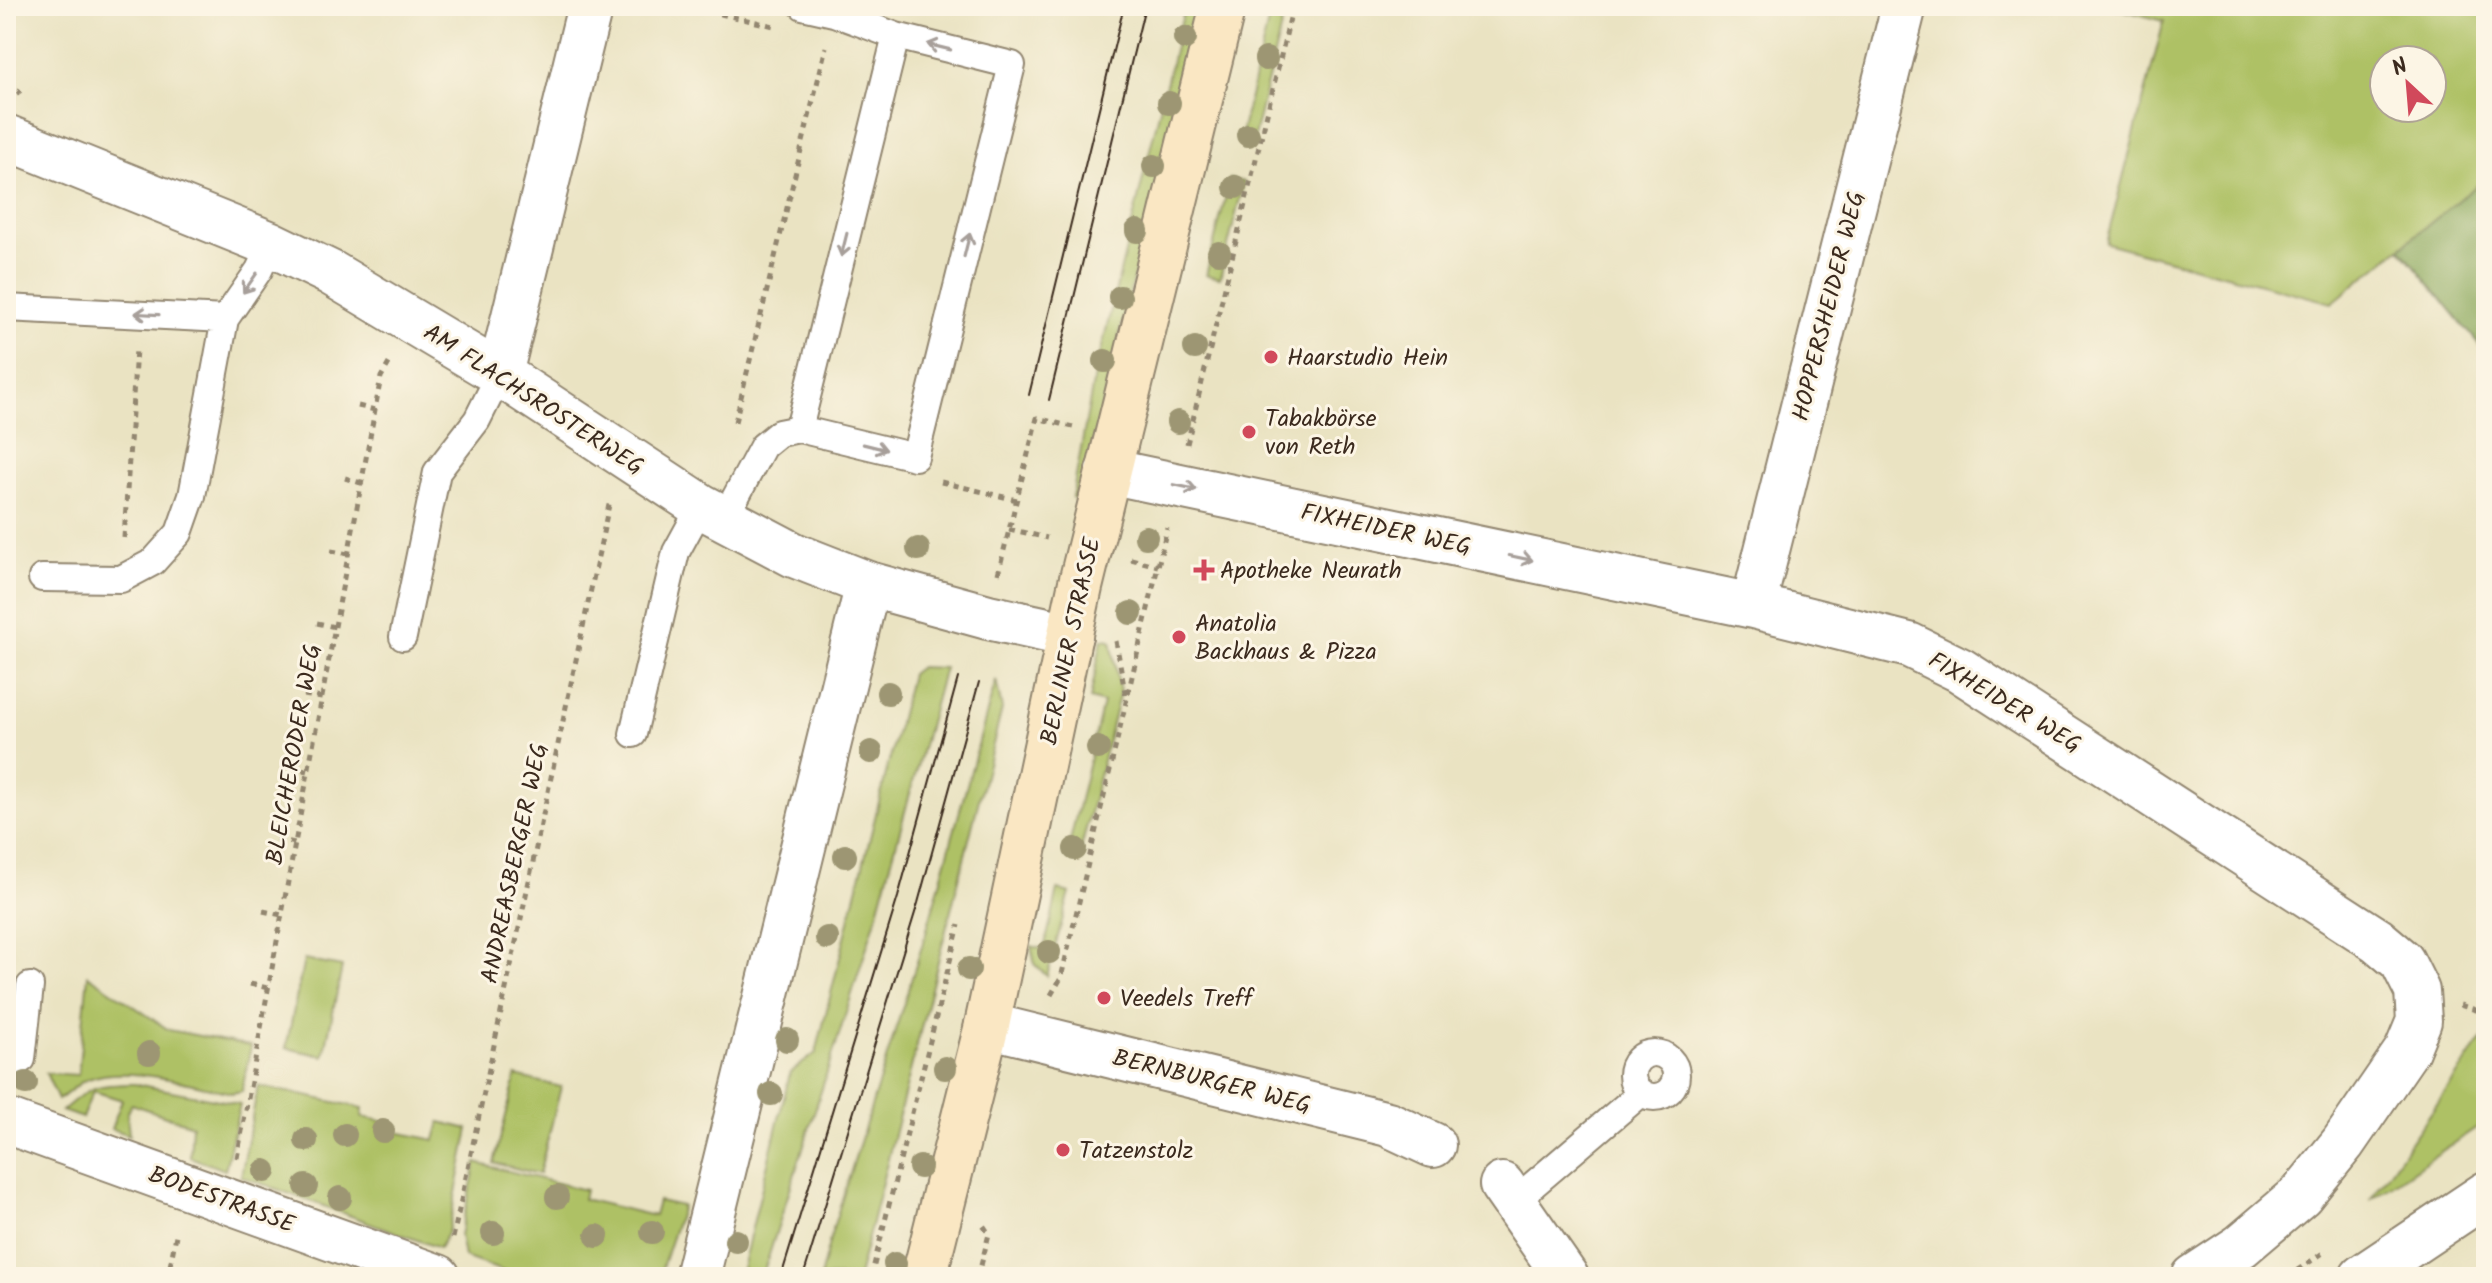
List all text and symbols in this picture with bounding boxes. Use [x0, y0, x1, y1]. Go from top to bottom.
one-way arrow [927, 38, 953, 53]
north arrow [2368, 44, 2448, 124]
text: N [2386, 49, 2414, 87]
street label: HOPPERSHEIDER WEG [1782, 187, 1877, 426]
one-way arrow [836, 231, 851, 257]
one-way arrow [961, 232, 976, 258]
one-way arrow [242, 271, 258, 293]
one-way arrow [134, 307, 161, 322]
street label: AM FLACHSROSTERWEG [415, 314, 651, 486]
place label: Haarstudio Hein [1287, 339, 1448, 378]
marker: Haarstudio Hein [1262, 348, 1280, 366]
place label: Tabakbörse von Reth [1265, 400, 1377, 467]
marker: Tabakbörse von Reth [1240, 423, 1258, 441]
one-way arrow [861, 440, 887, 455]
one-way arrow [1171, 480, 1197, 495]
street label: FIXHEIDER WEG [1297, 493, 1474, 568]
street label: BERLINER STRASSE [1030, 533, 1113, 749]
one-way arrow [1508, 551, 1534, 566]
place label: Apotheke Neurath [1220, 552, 1402, 591]
marker: Apotheke Neurath [1195, 561, 1213, 579]
place label: Anatolia Backhaus & Pizza [1195, 605, 1377, 672]
marker: Anatolia Backhaus & Pizza [1170, 628, 1188, 646]
street label: BLEICHERODER WEG [256, 641, 333, 868]
street label: FIXHEIDER WEG [1920, 642, 2088, 765]
street label: ANDREASBERGER WEG [471, 739, 560, 987]
place label: Veedels Treff [1120, 980, 1255, 1019]
marker: Veedels Treff [1095, 989, 1113, 1007]
street label: BERNBURGER WEG [1108, 1039, 1315, 1126]
place label: Tatzenstolz [1079, 1132, 1193, 1171]
marker: Tatzenstolz [1054, 1141, 1072, 1159]
street label: BODESTRASSE [143, 1156, 301, 1245]

